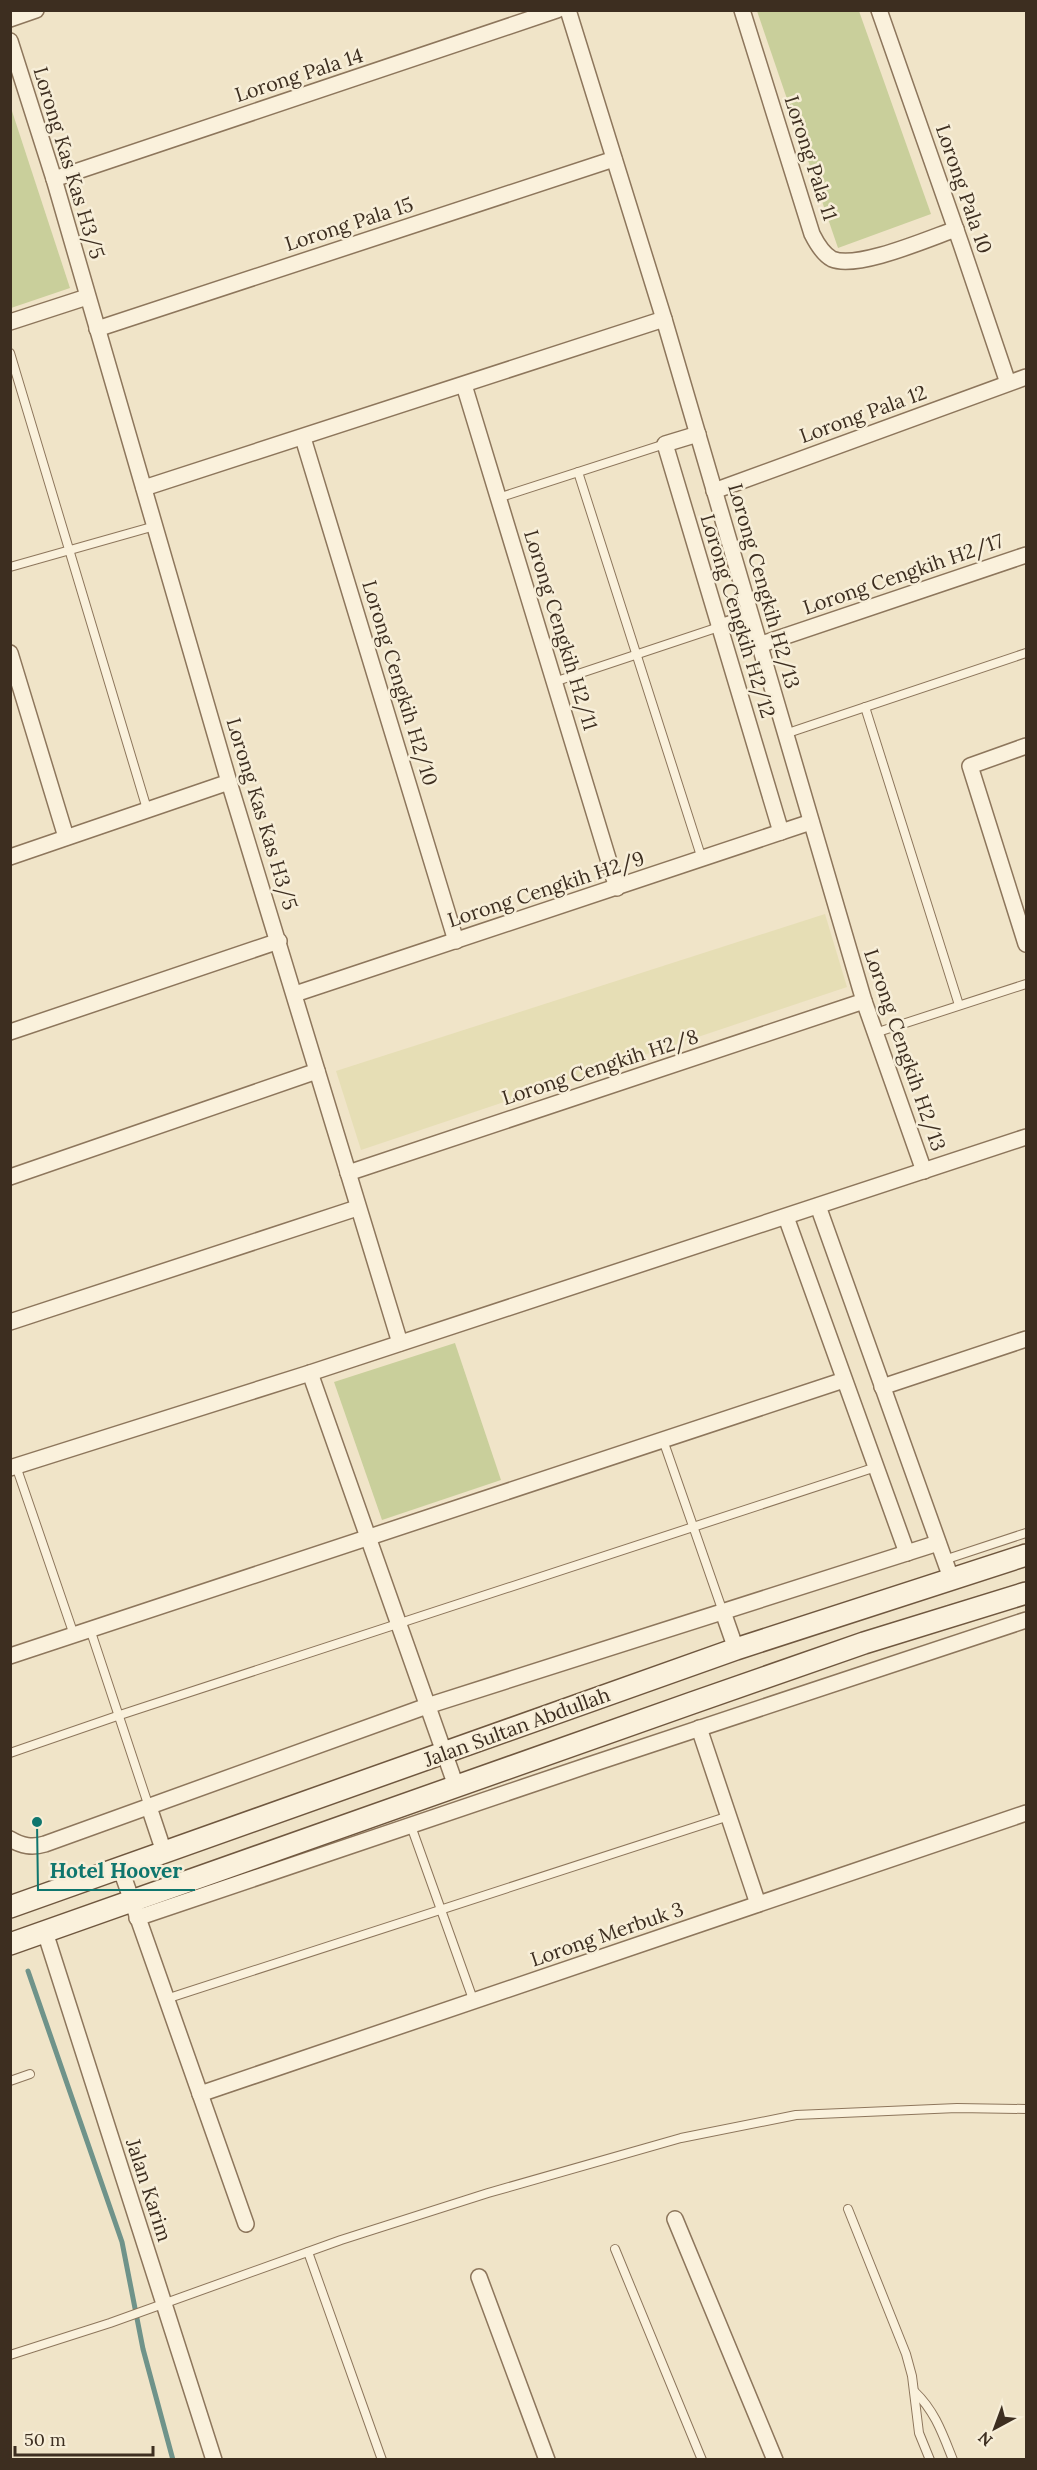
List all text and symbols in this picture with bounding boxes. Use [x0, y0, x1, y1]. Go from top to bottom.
street label: Lorong Pala 14 [232, 42, 366, 107]
street label: Lorong Kas Kas H3/5 [27, 64, 111, 262]
street label: Lorong Pala 11 [780, 92, 843, 223]
street label: Lorong Pala 10 [931, 121, 998, 257]
street label: Lorong Pala 15 [282, 191, 416, 256]
street label: Lorong Pala 12 [796, 379, 930, 448]
street label: Lorong Cengkih H2/13 [722, 480, 806, 692]
street label: Lorong Cengkih H2/12 [695, 511, 781, 721]
street label: Lorong Cengkih H2/11 [518, 527, 604, 733]
street label: Lorong Cengkih H2/17 [799, 527, 1007, 621]
street label: Lorong Cengkih H2/10 [356, 577, 444, 789]
street label: Lorong Kas Kas H3/5 [220, 715, 304, 913]
street label: Lorong Cengkih H2/9 [444, 845, 648, 933]
street label: Lorong Cengkih H2/13 [858, 945, 952, 1155]
street label: Lorong Cengkih H2/8 [499, 1023, 701, 1111]
street label: Jalan Sultan Abdullah [420, 1681, 613, 1772]
callout: Hotel Hoover [38, 1851, 195, 1890]
text: Hotel Hoover [50, 1857, 182, 1884]
street label: Lorong Merbuk 3 [527, 1896, 687, 1971]
street label: Jalan Karim [121, 2134, 178, 2245]
north arrow [965, 2398, 1025, 2458]
scale bar [15, 2419, 153, 2457]
text: 50 m [24, 2428, 66, 2451]
text: N [974, 2428, 996, 2451]

